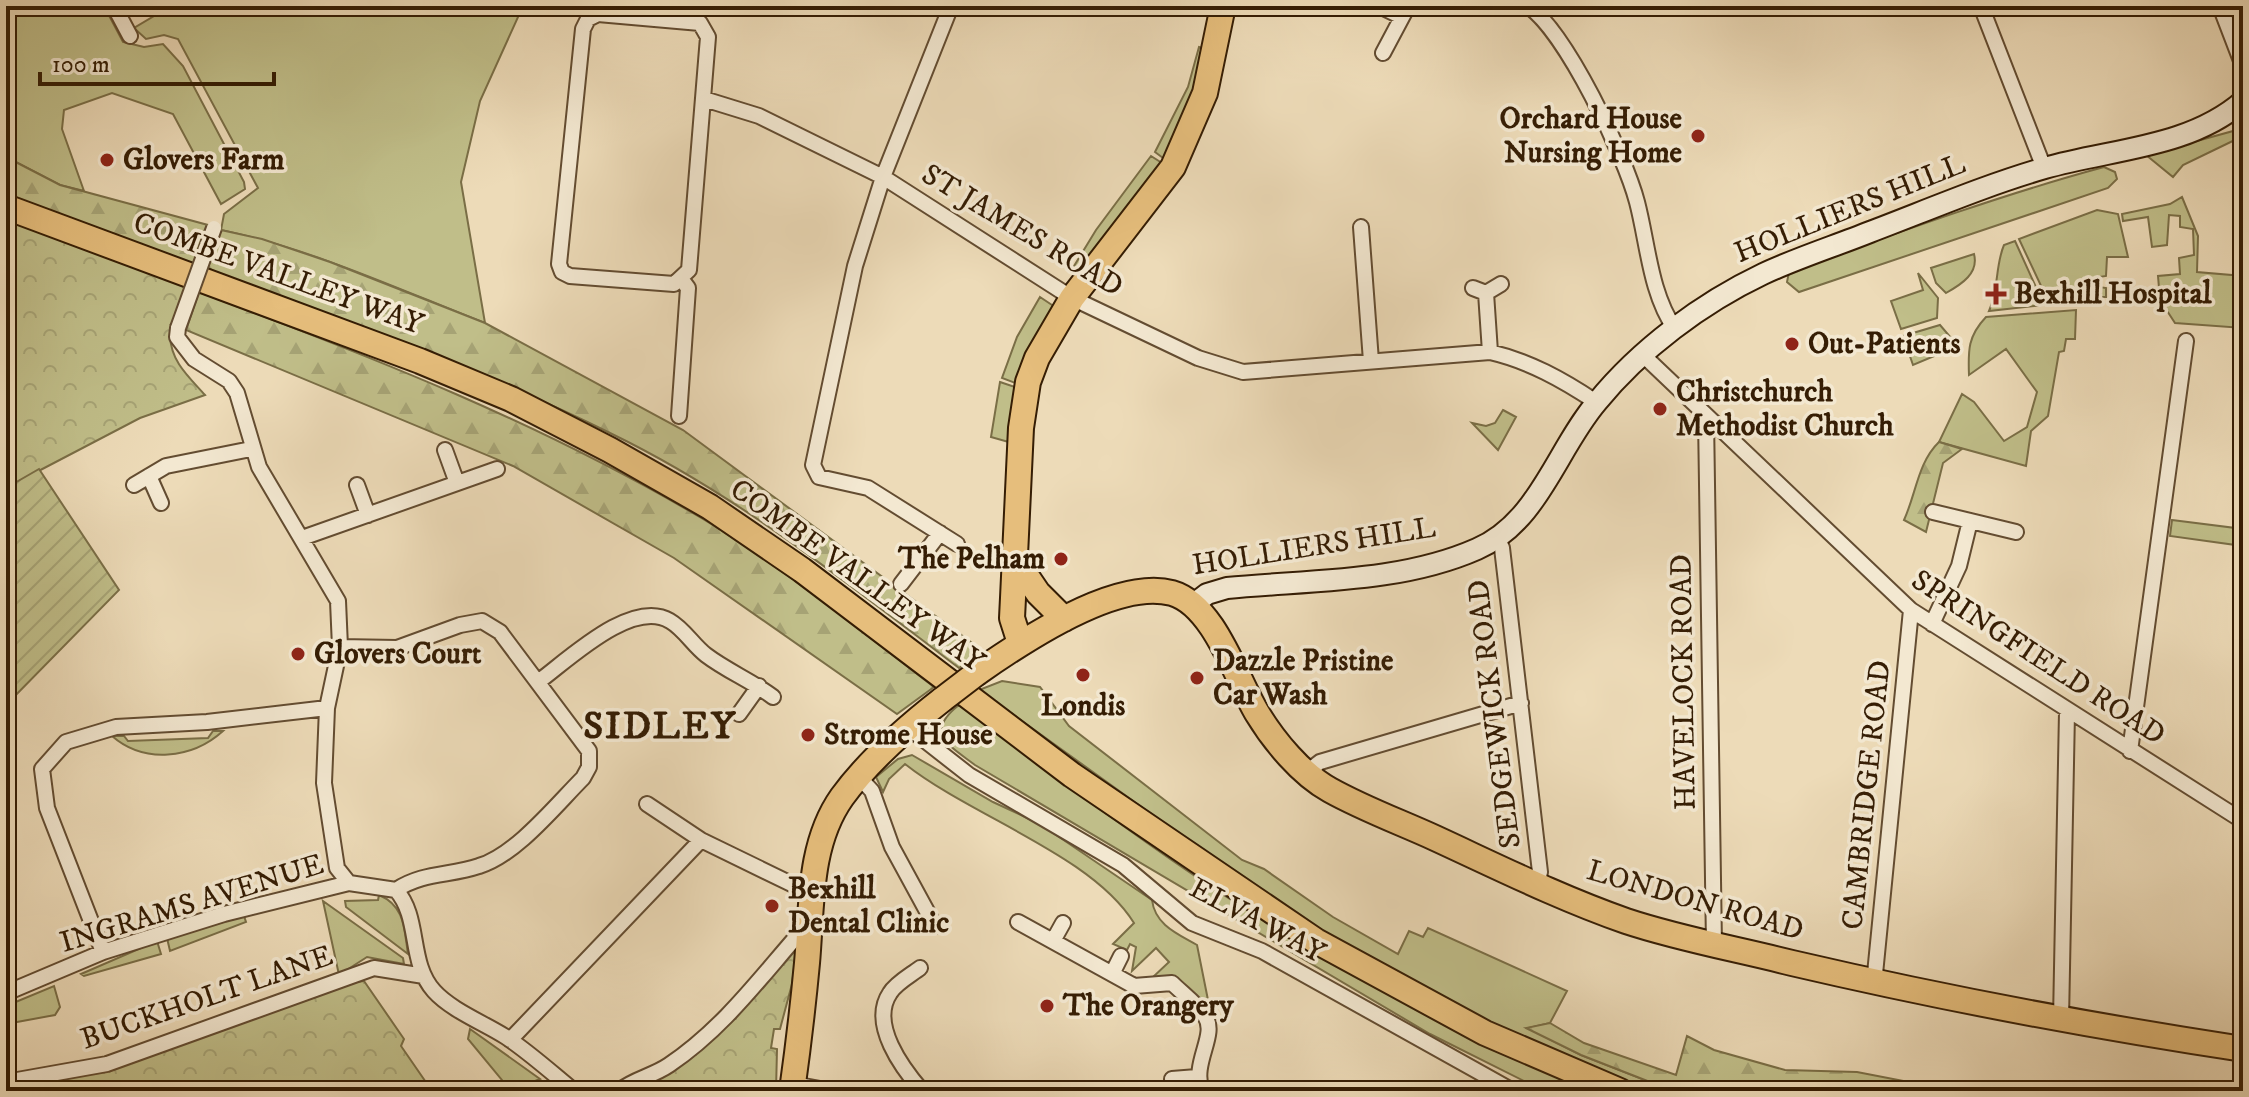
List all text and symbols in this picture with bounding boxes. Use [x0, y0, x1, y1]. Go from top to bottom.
scale bar [40, 36, 274, 86]
text: 100 m [52, 50, 110, 80]
place label: Orchard House Nursing Home [1500, 101, 1683, 172]
marker: Orchard House Nursing Home [1689, 127, 1707, 145]
place label: Glovers Farm [123, 142, 285, 179]
street label: HOLLIERS HILL [1729, 146, 1971, 272]
marker: Glovers Farm [98, 151, 116, 169]
street label: ST JAMES ROAD [915, 156, 1129, 306]
street label: COMBE VALLEY WAY [128, 204, 429, 344]
place label: Bexhill Hospital [2014, 276, 2212, 313]
marker: Bexhill Hospital [1985, 283, 2007, 305]
place label: Out-Patients [1808, 326, 1961, 363]
marker: Out-Patients [1783, 335, 1801, 353]
place label: Christchurch Methodist Church [1676, 374, 1894, 445]
marker: Christchurch Methodist Church [1651, 400, 1669, 418]
street label: COMBE VALLEY WAY [722, 471, 992, 681]
street label: HOLLIERS HILL [1190, 509, 1439, 584]
place label: The Pelham [897, 541, 1045, 578]
marker: The Pelham [1052, 550, 1070, 568]
street label: HAVELOCK ROAD [1663, 554, 1705, 810]
street label: SPRINGFIELD ROAD [1904, 562, 2172, 754]
street label: SEDGEWICK ROAD [1460, 577, 1530, 851]
place label: Glovers Court [314, 636, 482, 673]
place label: Dazzle Pristine Car Wash [1213, 643, 1394, 714]
marker: Glovers Court [289, 645, 307, 663]
street label: CAMBRIDGE ROAD [1834, 658, 1900, 932]
marker: Londis [1074, 666, 1092, 684]
marker: Dazzle Pristine Car Wash [1188, 669, 1206, 687]
place label: Londis [1041, 688, 1125, 725]
district label: SIDLEY [583, 703, 737, 751]
place label: Strome House [824, 717, 993, 754]
marker: Strome House [799, 726, 817, 744]
street label: INGRAMS AVENUE [56, 846, 328, 962]
street label: LONDON ROAD [1582, 852, 1808, 950]
street label: ELVA WAY [1183, 870, 1332, 973]
place label: Bexhill Dental Clinic [788, 871, 949, 942]
marker: Bexhill Dental Clinic [763, 897, 781, 915]
street label: BUCKHOLT LANE [76, 937, 338, 1059]
place label: The Orangery [1062, 988, 1234, 1025]
marker: The Orangery [1038, 997, 1056, 1015]

